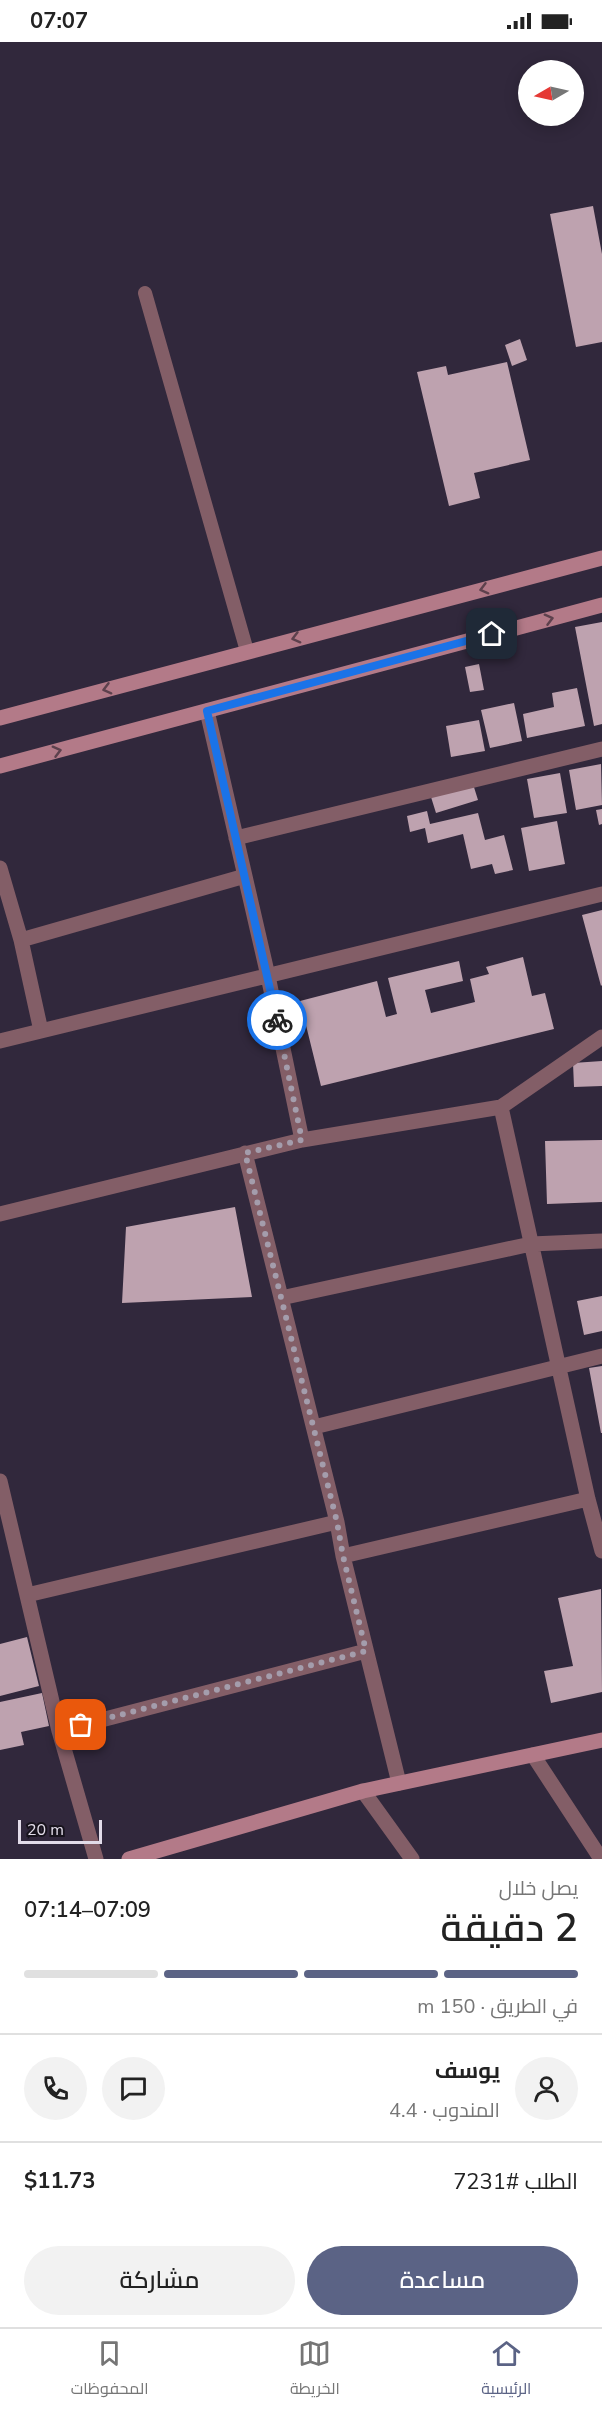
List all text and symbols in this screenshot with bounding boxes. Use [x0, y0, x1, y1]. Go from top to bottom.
text: 07:07 [30, 6, 88, 36]
north arrow [518, 60, 584, 126]
map controls [518, 60, 584, 126]
one-way arrow [480, 581, 490, 594]
pin [466, 608, 517, 659]
one-way arrow [543, 614, 554, 626]
icon: home [475, 617, 508, 650]
one-way arrow [291, 631, 302, 643]
one-way arrow [103, 681, 113, 694]
one-way arrow [51, 746, 61, 758]
courier [247, 990, 307, 1050]
icon: bike [261, 1004, 294, 1037]
pin [55, 1699, 106, 1750]
icon: bag [64, 1708, 97, 1741]
scale bar [18, 1817, 102, 1844]
text: 20 m [27, 1819, 64, 1841]
text: يصل خلال [499, 1875, 578, 1902]
text: 07:09–07:14 [24, 1895, 151, 1925]
text: 2 دقيقة [440, 1902, 578, 1955]
text: في الطريق · 150 m [417, 1993, 578, 2020]
text: يوسف [435, 2056, 500, 2086]
button: phone [24, 2057, 87, 2120]
button: chat [102, 2057, 165, 2120]
button: person [515, 2057, 578, 2120]
text: المندوب · 4.4 [389, 2097, 500, 2124]
text: $11.73 [24, 2166, 95, 2196]
text: الطلب #7231 [453, 2167, 578, 2197]
button: مشاركة [24, 2246, 295, 2315]
button: مساعدة [307, 2246, 578, 2315]
tab: المحفوظات [71, 2337, 149, 2403]
tab: الخريطة [290, 2337, 340, 2403]
tab: الرئيسية [481, 2337, 531, 2403]

